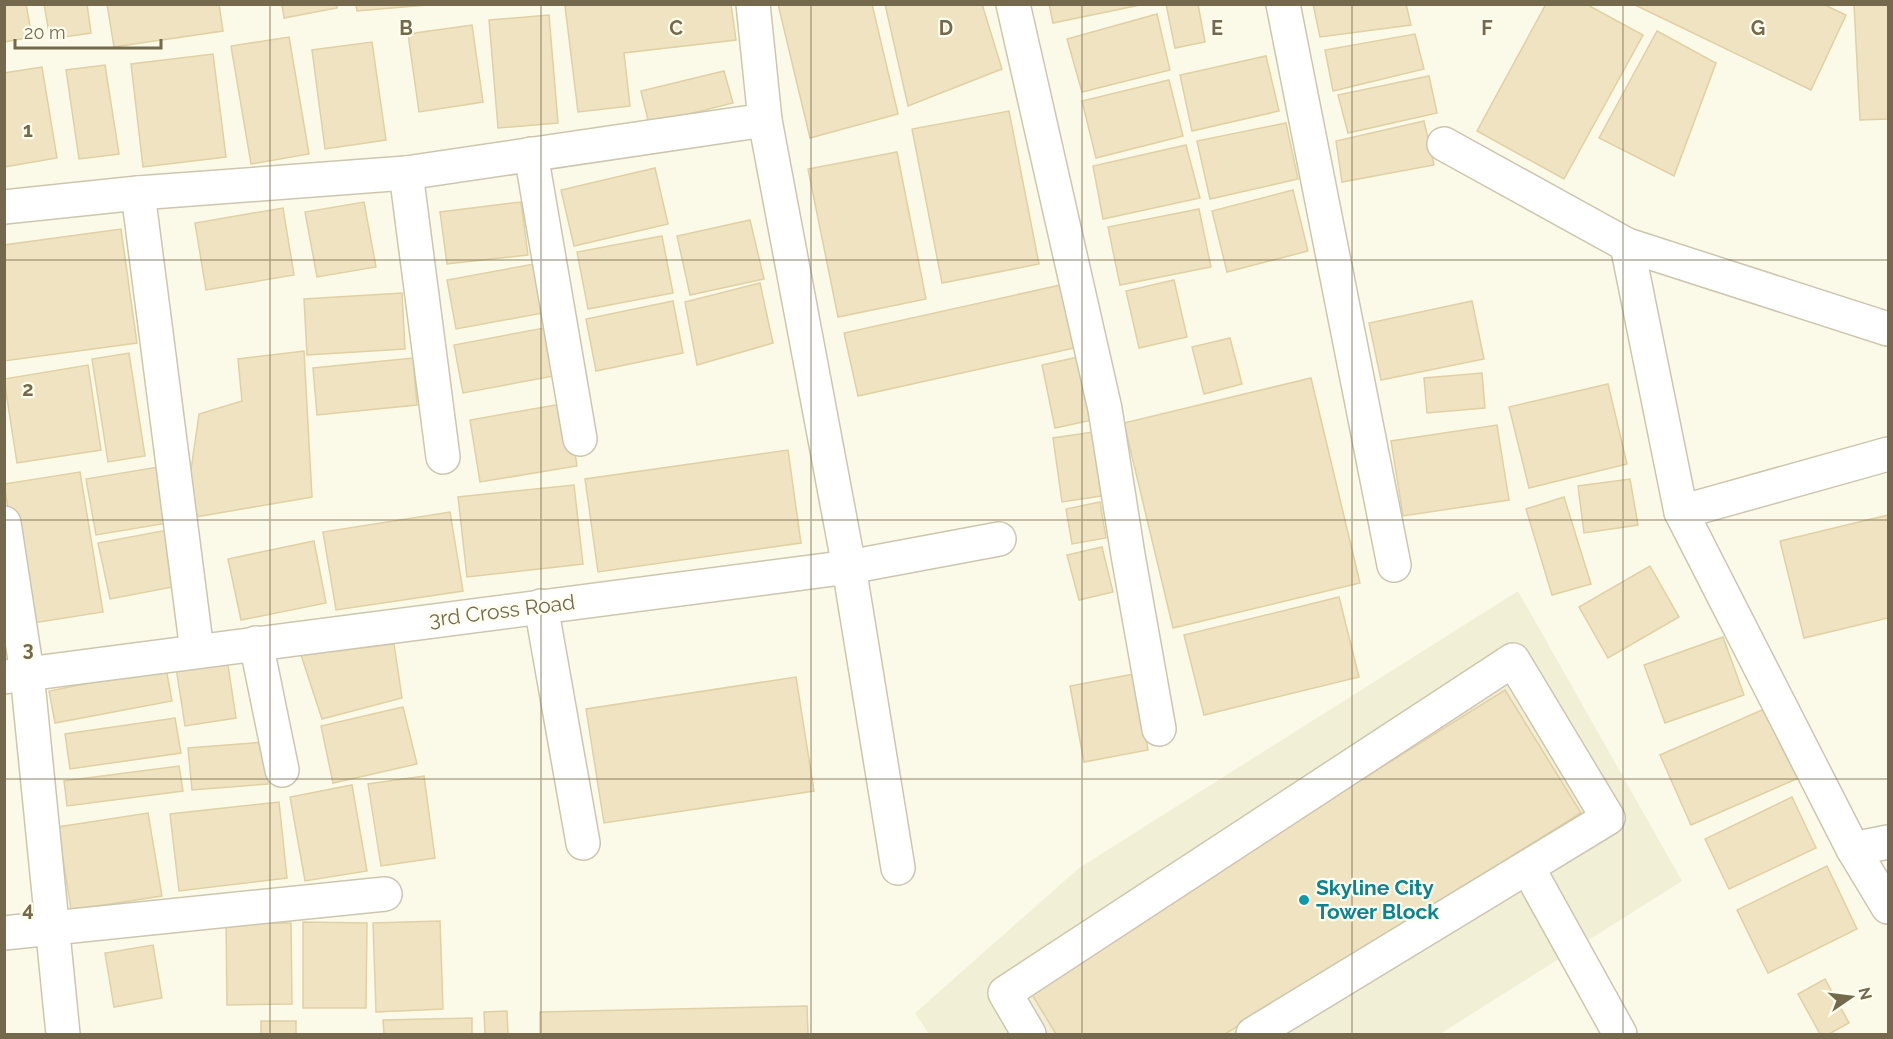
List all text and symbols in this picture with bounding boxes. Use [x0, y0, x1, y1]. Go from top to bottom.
scale bar [15, 12, 160, 50]
text: B [399, 16, 413, 40]
text: C [669, 16, 683, 40]
text: D [939, 16, 953, 40]
text: E [1211, 16, 1223, 40]
text: F [1481, 16, 1493, 40]
text: G [1751, 16, 1765, 40]
text: 20 m [24, 22, 66, 43]
text: 1 [23, 118, 33, 142]
text: 2 [22, 377, 34, 401]
street label: 3rd Cross Road [428, 589, 576, 632]
text: 3 [22, 637, 34, 661]
place label: Skyline City Tower Block [1316, 875, 1439, 924]
marker: Skyline City Tower Block [1297, 893, 1311, 907]
text: 4 [22, 897, 34, 921]
north arrow [1821, 967, 1881, 1027]
text: N [1854, 985, 1876, 1002]

